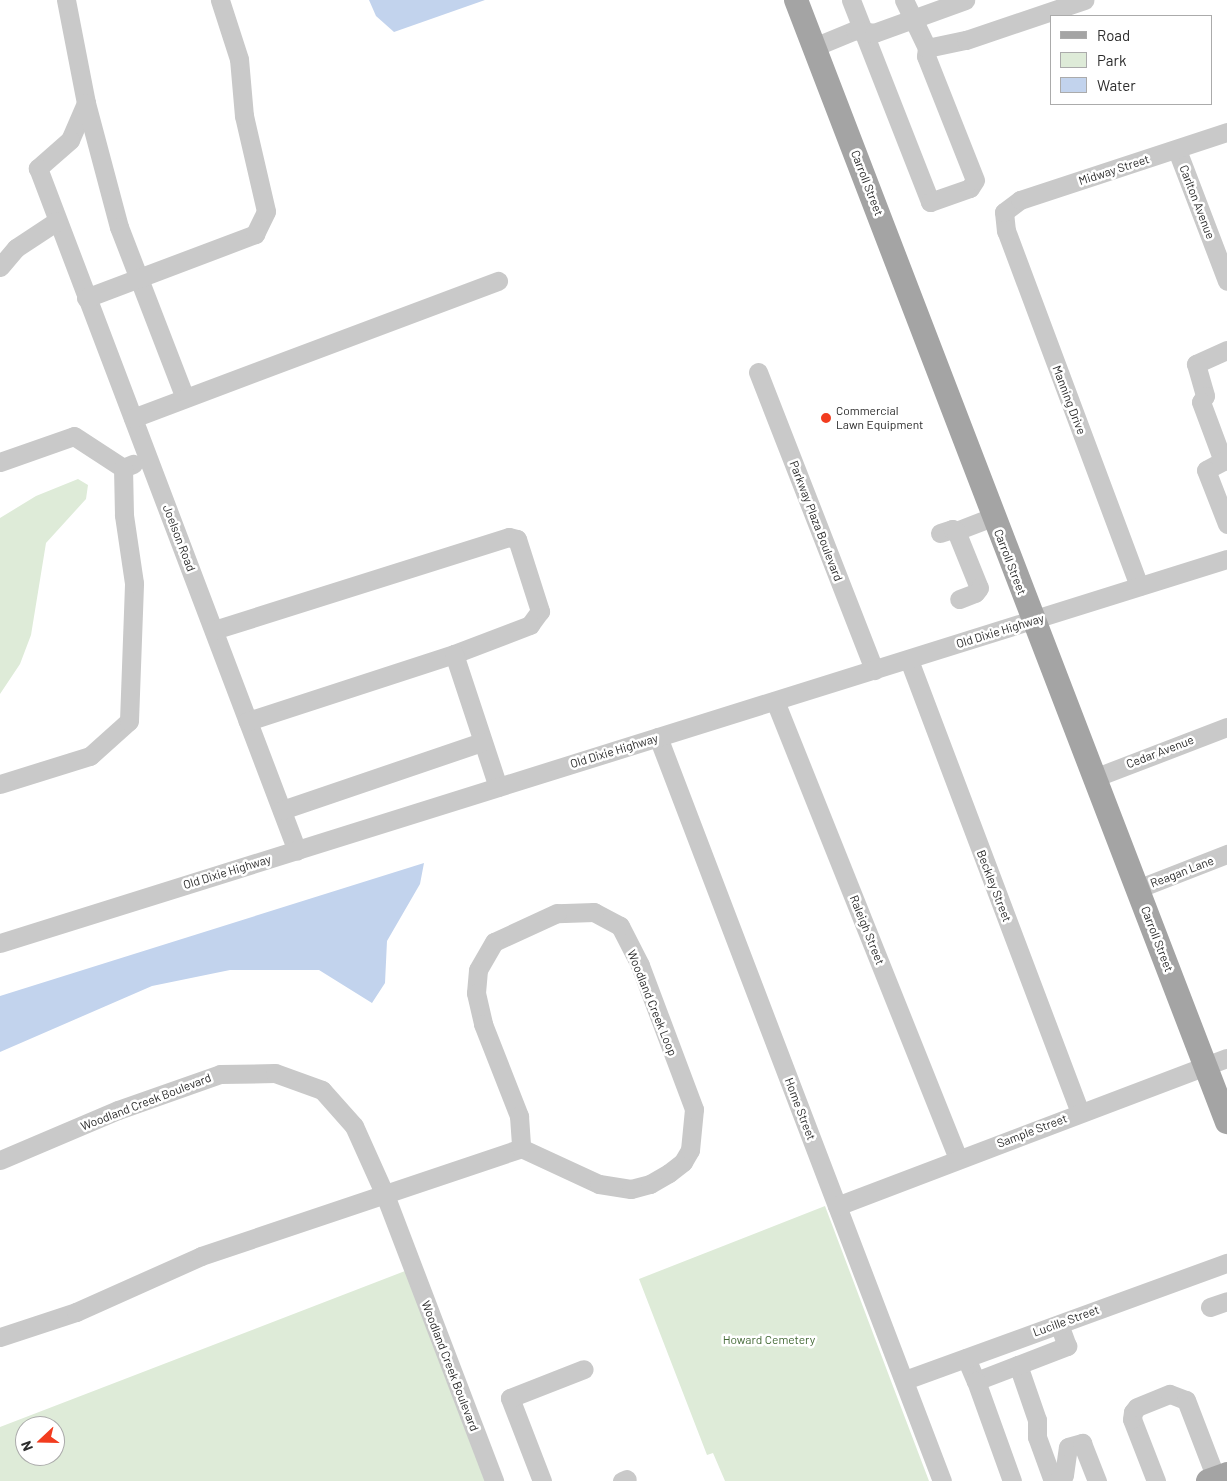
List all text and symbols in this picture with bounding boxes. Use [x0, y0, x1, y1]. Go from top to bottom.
legend [1050, 15, 1212, 105]
text: Road [1097, 26, 1130, 44]
text: Park [1097, 51, 1126, 69]
text: Water [1097, 76, 1136, 94]
street label: Carroll Street [848, 148, 886, 218]
street label: Midway Street [1077, 152, 1151, 188]
street label: Carlton Avenue [1176, 163, 1218, 241]
street label: Manning Drive [1049, 363, 1089, 437]
place label: Commercial Lawn Equipment [836, 404, 923, 432]
marker: Commercial Lawn Equipment [820, 412, 832, 424]
street label: Parkway Plaza Boulevard [786, 459, 846, 583]
street label: Joelson Road [160, 503, 198, 573]
street label: Carroll Street [991, 527, 1029, 597]
street label: Old Dixie Highway [954, 611, 1046, 651]
street label: Old Dixie Highway [568, 731, 660, 771]
street label: Cedar Avenue [1124, 733, 1196, 771]
street label: Beckley Street [974, 848, 1014, 924]
street label: Old Dixie Highway [181, 852, 273, 892]
street label: Reagan Lane [1148, 853, 1216, 891]
street label: Raleigh Street [847, 893, 887, 967]
street label: Carroll Street [1138, 904, 1176, 974]
street label: Woodland Creek Loop [624, 948, 680, 1058]
street label: Woodland Creek Boulevard [79, 1070, 213, 1134]
street label: Home Street [781, 1076, 819, 1142]
street label: Sample Street [995, 1111, 1069, 1151]
street label: Woodland Creek Boulevard [418, 1299, 482, 1433]
street label: Lucille Street [1031, 1302, 1101, 1340]
park label: Howard Cemetery [723, 1333, 815, 1347]
north arrow [15, 1416, 65, 1466]
text: N [17, 1439, 36, 1454]

